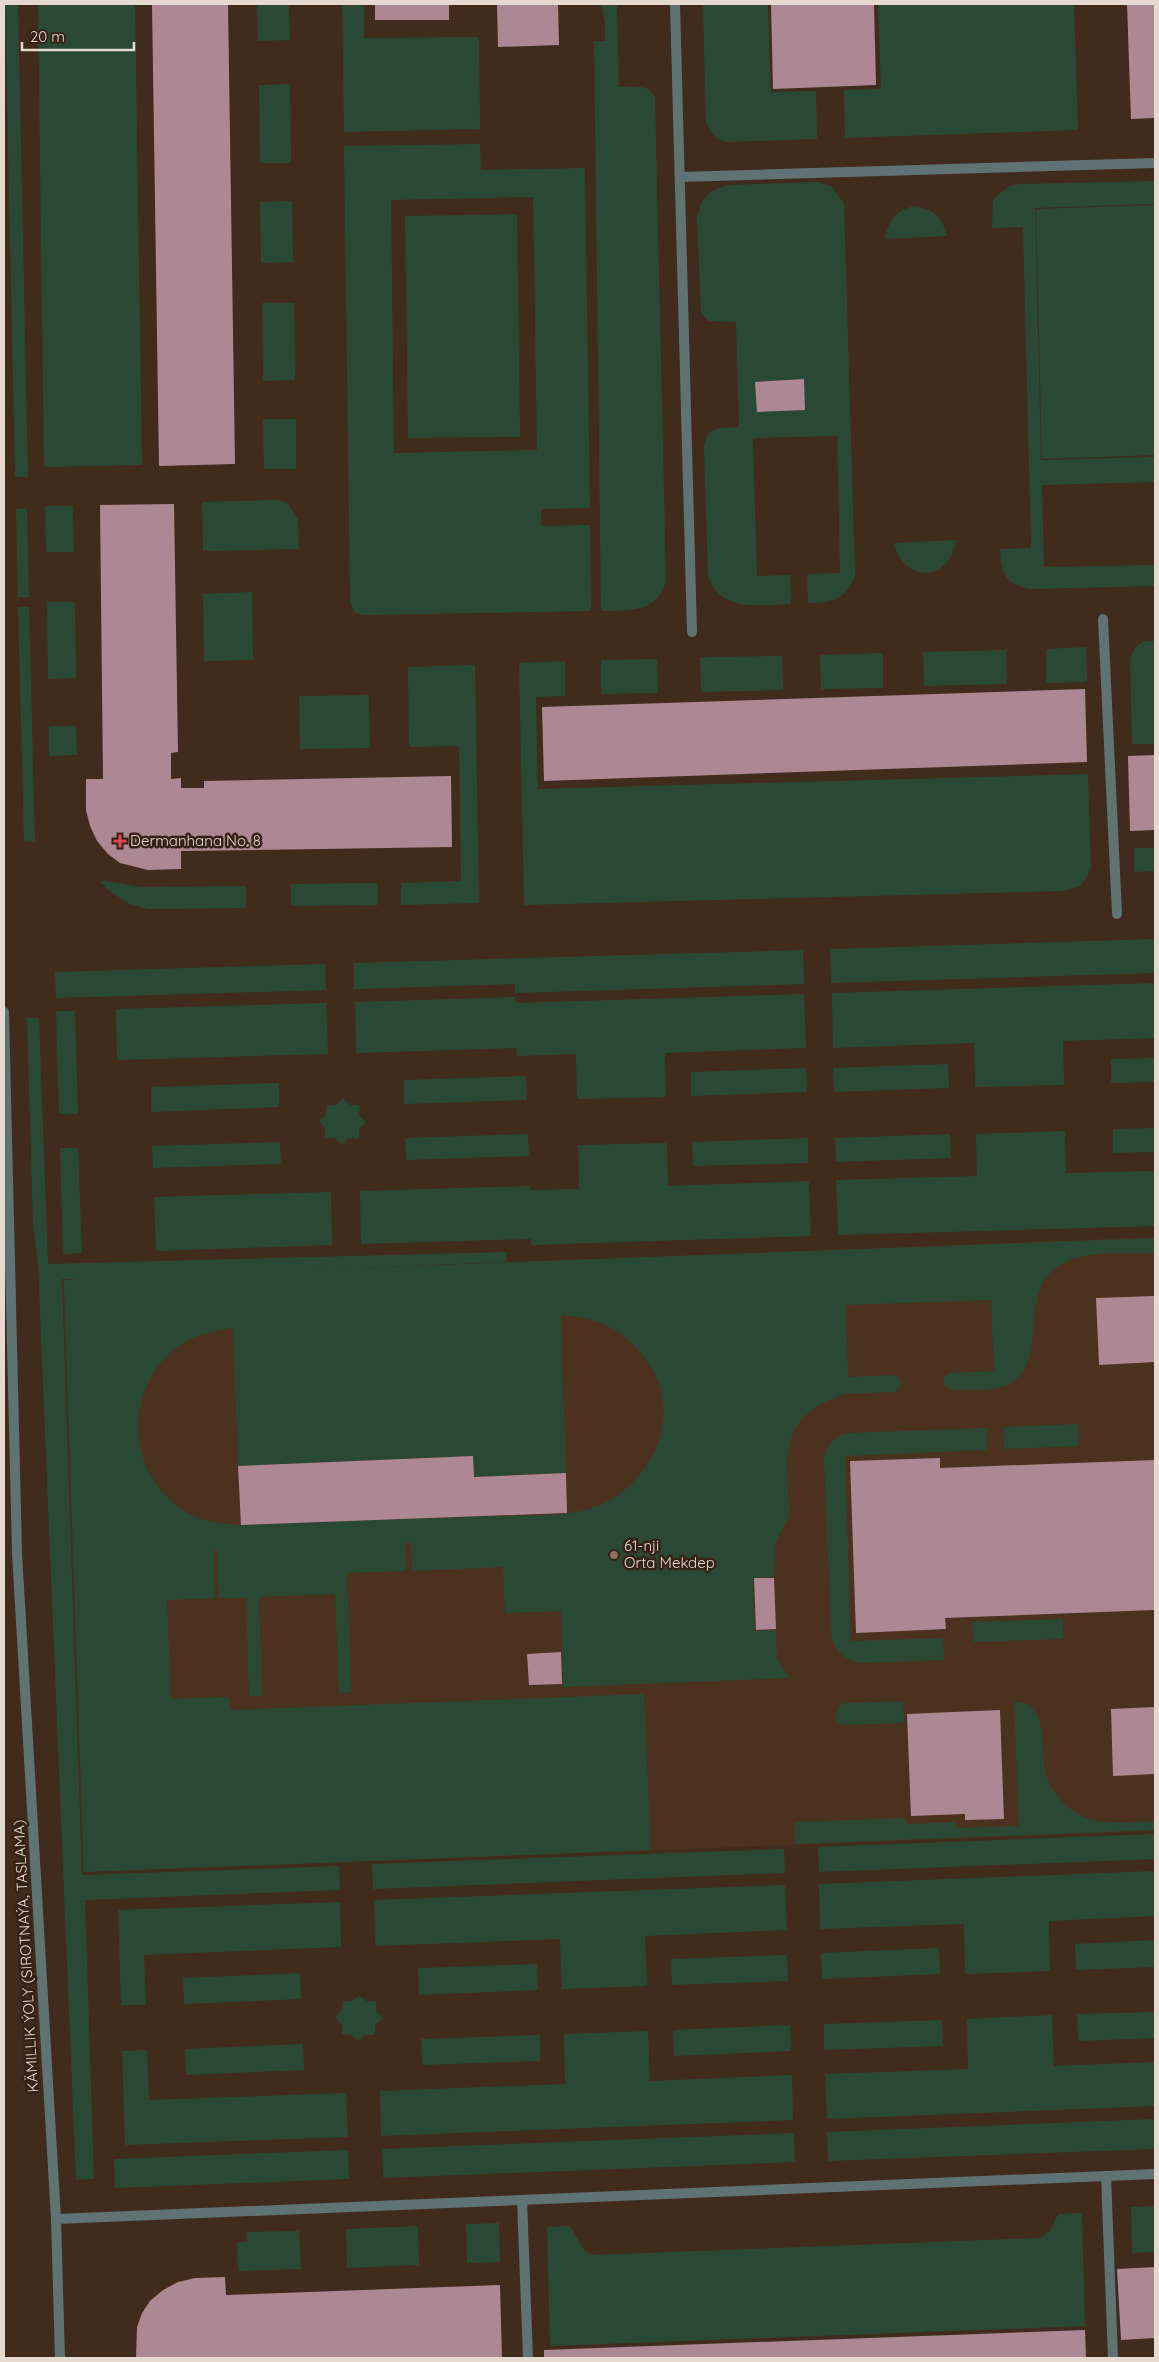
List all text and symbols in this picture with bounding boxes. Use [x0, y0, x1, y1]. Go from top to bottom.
scale bar [22, 20, 135, 52]
text: 20 m [30, 27, 65, 46]
place label: Dermanhana No. 8 [130, 831, 261, 850]
marker: Dermanhana No. 8 [114, 835, 126, 847]
place label: 61-nji Orta Mekdep [624, 1536, 715, 1572]
marker: 61-nji Orta Mekdep [608, 1549, 620, 1561]
street label: KÄMILLIK ÝOLY (SIROTNAÝA, TASLAMA) [9, 1819, 42, 2093]

